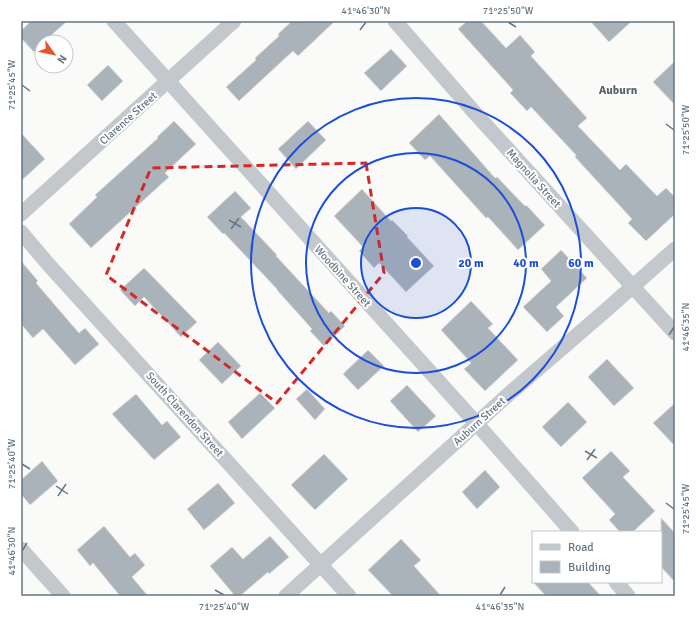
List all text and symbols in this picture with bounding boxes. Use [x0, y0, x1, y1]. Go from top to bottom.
text: 41°46'30"N [342, 5, 390, 17]
text: 71°25'50"W [483, 5, 534, 17]
north arrow [34, 34, 74, 74]
text: N [54, 52, 70, 66]
text: 71°25'45"W [6, 59, 18, 110]
district label: Auburn [599, 83, 638, 98]
street label: Clarence Street [97, 89, 160, 147]
text: 71°25'50"W [680, 104, 692, 155]
street label: Magnolia Street [504, 146, 564, 211]
street label: Woodbine Street [312, 243, 374, 310]
centre of rings [409, 256, 423, 270]
text: 20 m [458, 256, 484, 271]
text: 40 m [513, 256, 539, 271]
text: 60 m [568, 256, 594, 271]
text: 41°46'35"N [680, 303, 692, 351]
street label: South Clarendon Street [143, 369, 226, 459]
street label: Auburn Street [451, 395, 508, 448]
text: 71°25'40"W [6, 438, 18, 489]
text: 71°25'45"W [680, 483, 692, 534]
text: 41°46'30"N [6, 527, 18, 575]
legend [532, 531, 662, 583]
text: Road [568, 540, 594, 555]
text: Building [568, 560, 611, 575]
text: 71°25'40"W [199, 601, 250, 613]
text: 41°46'35"N [476, 601, 524, 613]

